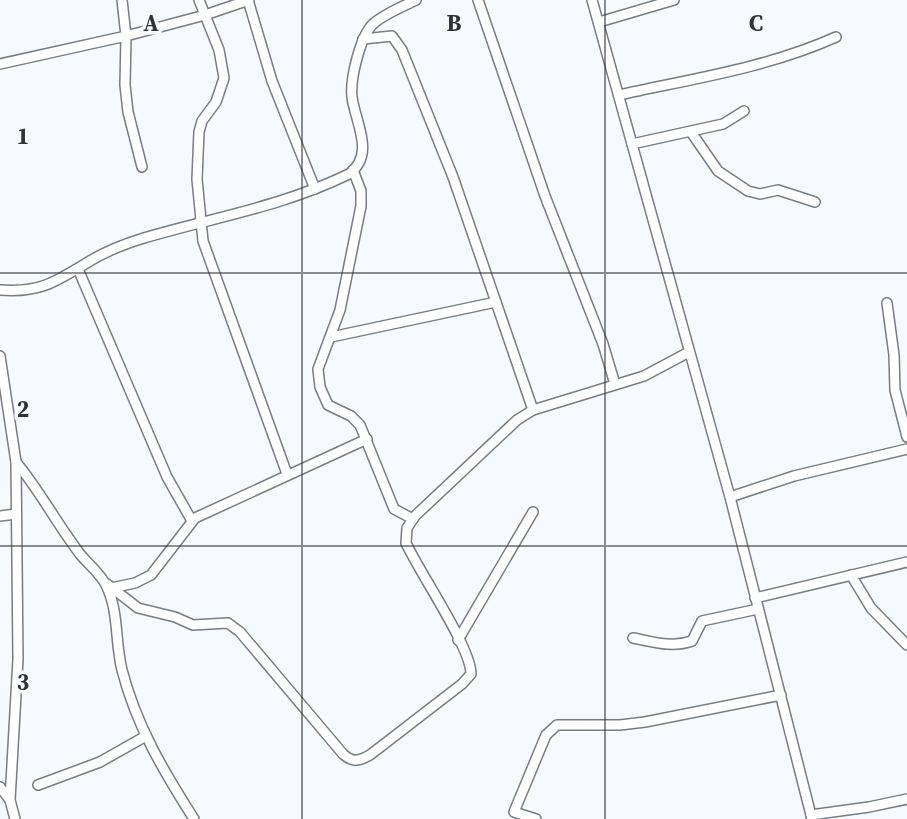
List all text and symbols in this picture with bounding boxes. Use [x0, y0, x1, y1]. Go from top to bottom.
text: A [143, 7, 159, 39]
text: B [447, 7, 462, 39]
text: C [749, 7, 763, 39]
text: 1 [17, 120, 29, 152]
text: 2 [17, 393, 29, 425]
text: 3 [17, 666, 29, 698]

